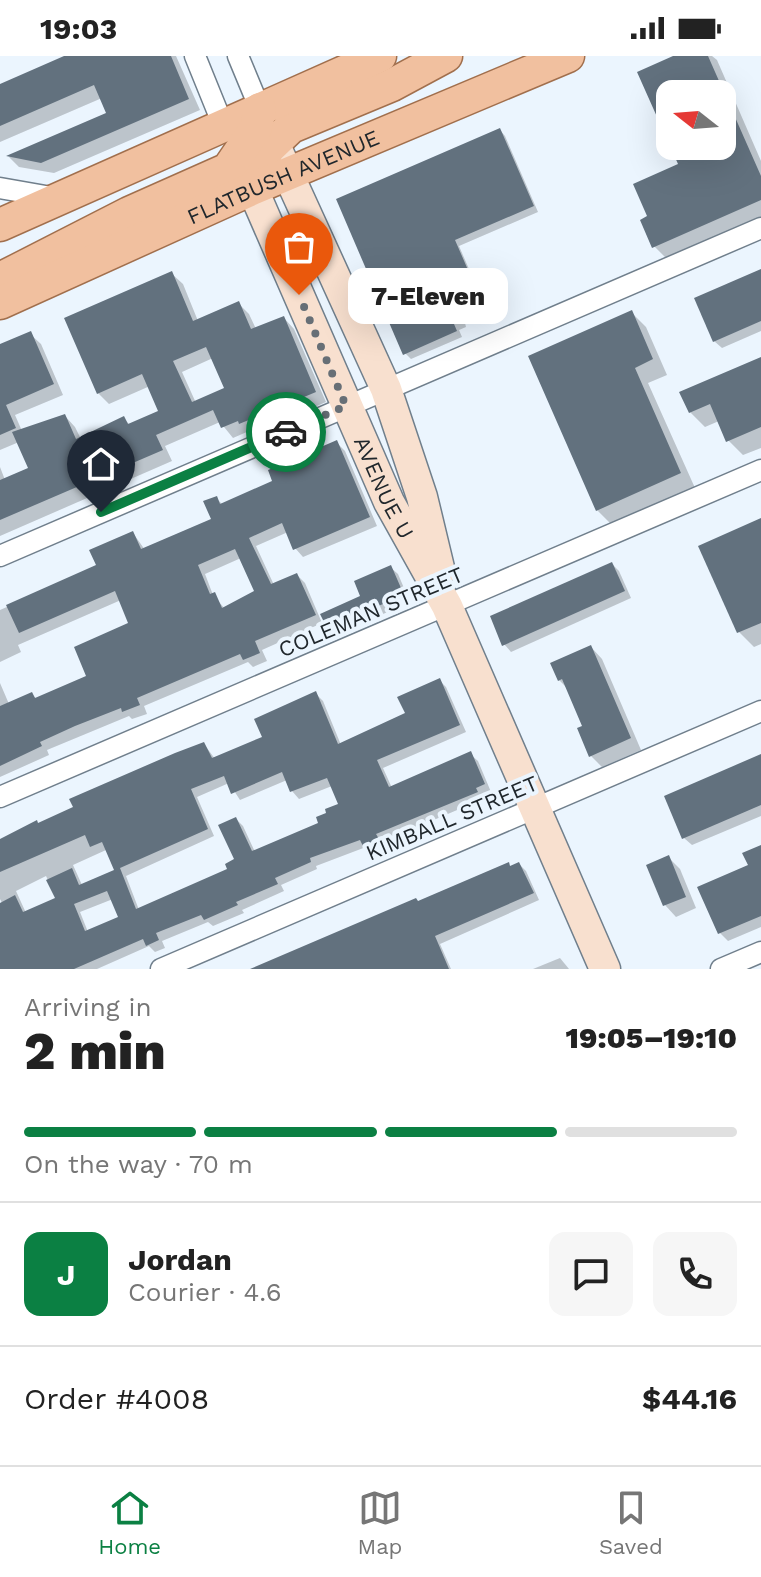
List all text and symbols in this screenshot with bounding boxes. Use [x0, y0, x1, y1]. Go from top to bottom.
text: 19:03 [40, 11, 117, 46]
north arrow [656, 80, 736, 160]
map controls [656, 80, 736, 160]
street label: FLATBUSH AVENUE [183, 124, 383, 229]
pin [265, 213, 333, 295]
icon: bag [277, 225, 321, 269]
callout: 7-Eleven [347, 267, 507, 323]
text: 7-Eleven [371, 281, 485, 311]
courier [246, 392, 326, 472]
icon: car [264, 410, 308, 454]
pin [67, 430, 135, 512]
street label: AVENUE U [349, 432, 419, 543]
icon: home [79, 442, 123, 486]
street label: COLEMAN STREET [275, 562, 467, 662]
street label: KIMBALL STREET [362, 770, 542, 866]
text: Arriving in [24, 992, 152, 1022]
text: 19:05–19:10 [566, 1020, 737, 1055]
text: 2 min [24, 1021, 166, 1082]
text: On the way · 70 m [24, 1149, 253, 1179]
button: chat [549, 1232, 633, 1316]
button: phone [653, 1232, 737, 1316]
text: Jordan [128, 1242, 232, 1277]
text: J [57, 1257, 75, 1292]
text: Courier · 4.6 [128, 1277, 282, 1307]
text: Order #4008 [24, 1381, 209, 1416]
text: $44.16 [642, 1381, 737, 1416]
tab: Home [98, 1486, 161, 1559]
tab: Map [358, 1486, 402, 1559]
tab: Saved [599, 1486, 663, 1559]

